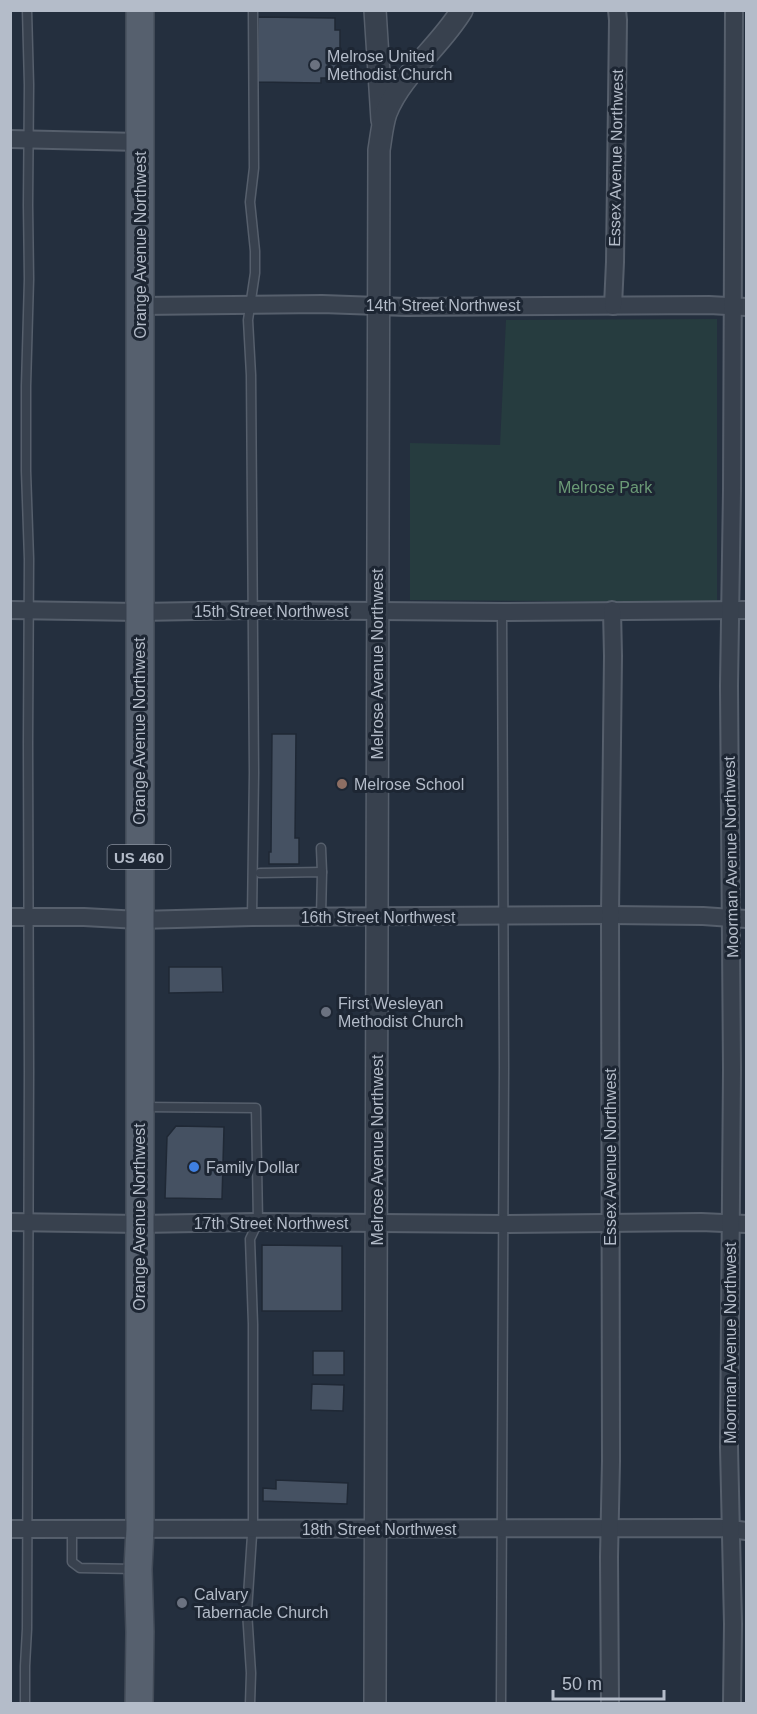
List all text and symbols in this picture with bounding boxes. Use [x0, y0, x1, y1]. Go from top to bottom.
place label: Melrose United Methodist Church [327, 48, 452, 83]
marker: Melrose United Methodist Church [308, 58, 322, 72]
street label: Essex Avenue Northwest [606, 69, 626, 247]
street label: Orange Avenue Northwest [132, 151, 149, 339]
street label: 14th Street Northwest [366, 297, 521, 314]
park label: Melrose Park [558, 479, 653, 496]
street label: Melrose Avenue Northwest [369, 568, 386, 759]
street label: 15th Street Northwest [194, 603, 349, 620]
street label: Orange Avenue Northwest [131, 637, 148, 825]
street label: Moorman Avenue Northwest [721, 756, 741, 958]
place label: Melrose School [354, 776, 464, 793]
marker: Melrose School [335, 777, 349, 791]
road number: US 460 [108, 845, 170, 869]
street label: 16th Street Northwest [301, 909, 456, 926]
place label: First Wesleyan Methodist Church [338, 995, 463, 1030]
marker: First Wesleyan Methodist Church [319, 1005, 333, 1019]
street label: Melrose Avenue Northwest [369, 1054, 386, 1245]
street label: Essex Avenue Northwest [602, 1068, 619, 1246]
street label: Orange Avenue Northwest [131, 1123, 148, 1311]
place label: Family Dollar [206, 1159, 300, 1176]
marker: Family Dollar [187, 1160, 201, 1174]
street label: 17th Street Northwest [194, 1215, 349, 1232]
street label: Moorman Avenue Northwest [722, 1242, 739, 1444]
street label: 18th Street Northwest [302, 1521, 457, 1538]
place label: Calvary Tabernacle Church [194, 1586, 328, 1621]
marker: Calvary Tabernacle Church [175, 1596, 189, 1610]
scale bar [553, 1663, 664, 1701]
text: 50 m [562, 1674, 602, 1694]

